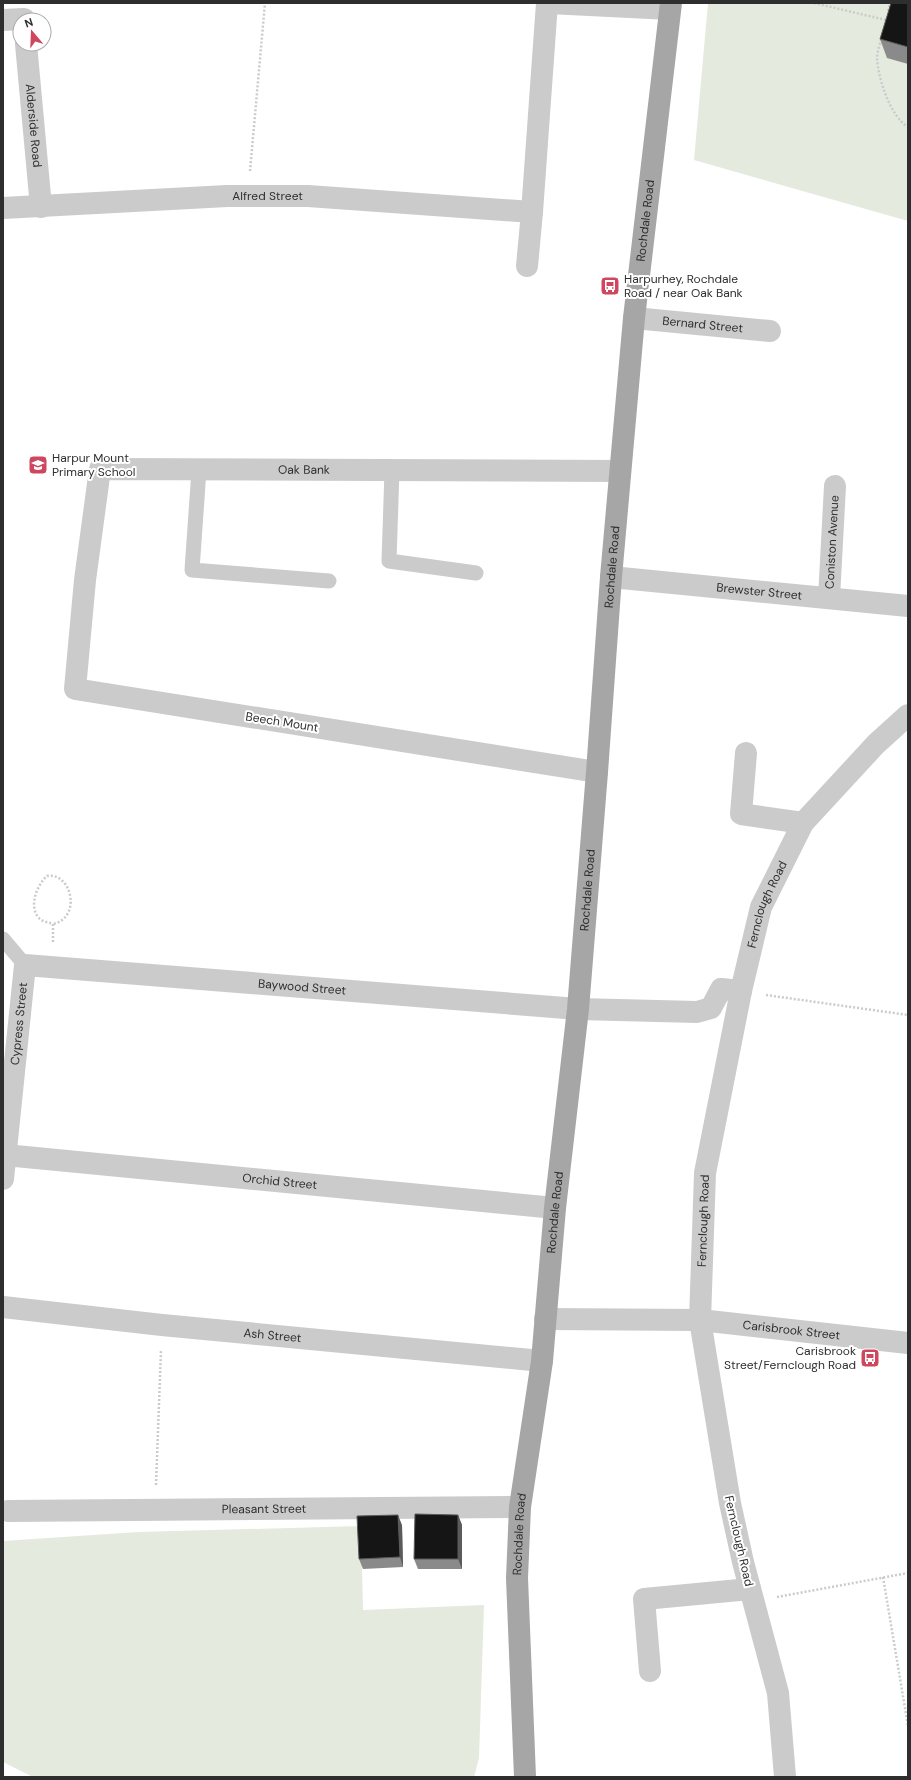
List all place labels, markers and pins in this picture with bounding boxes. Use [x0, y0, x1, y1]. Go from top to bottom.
place label: Harpurhey, Rochdale Road / near Oak Bank [624, 271, 743, 301]
bus stop icon: Harpurhey, Rochdale Road / near Oak Bank [599, 275, 621, 297]
place label: Harpur Mount Primary School [52, 450, 135, 480]
school or university icon: Harpur Mount Primary School [27, 454, 49, 476]
place label: Carisbrook Street/Fernclough Road [724, 1343, 856, 1373]
bus stop icon: Carisbrook Street/Fernclough Road [859, 1347, 881, 1369]

